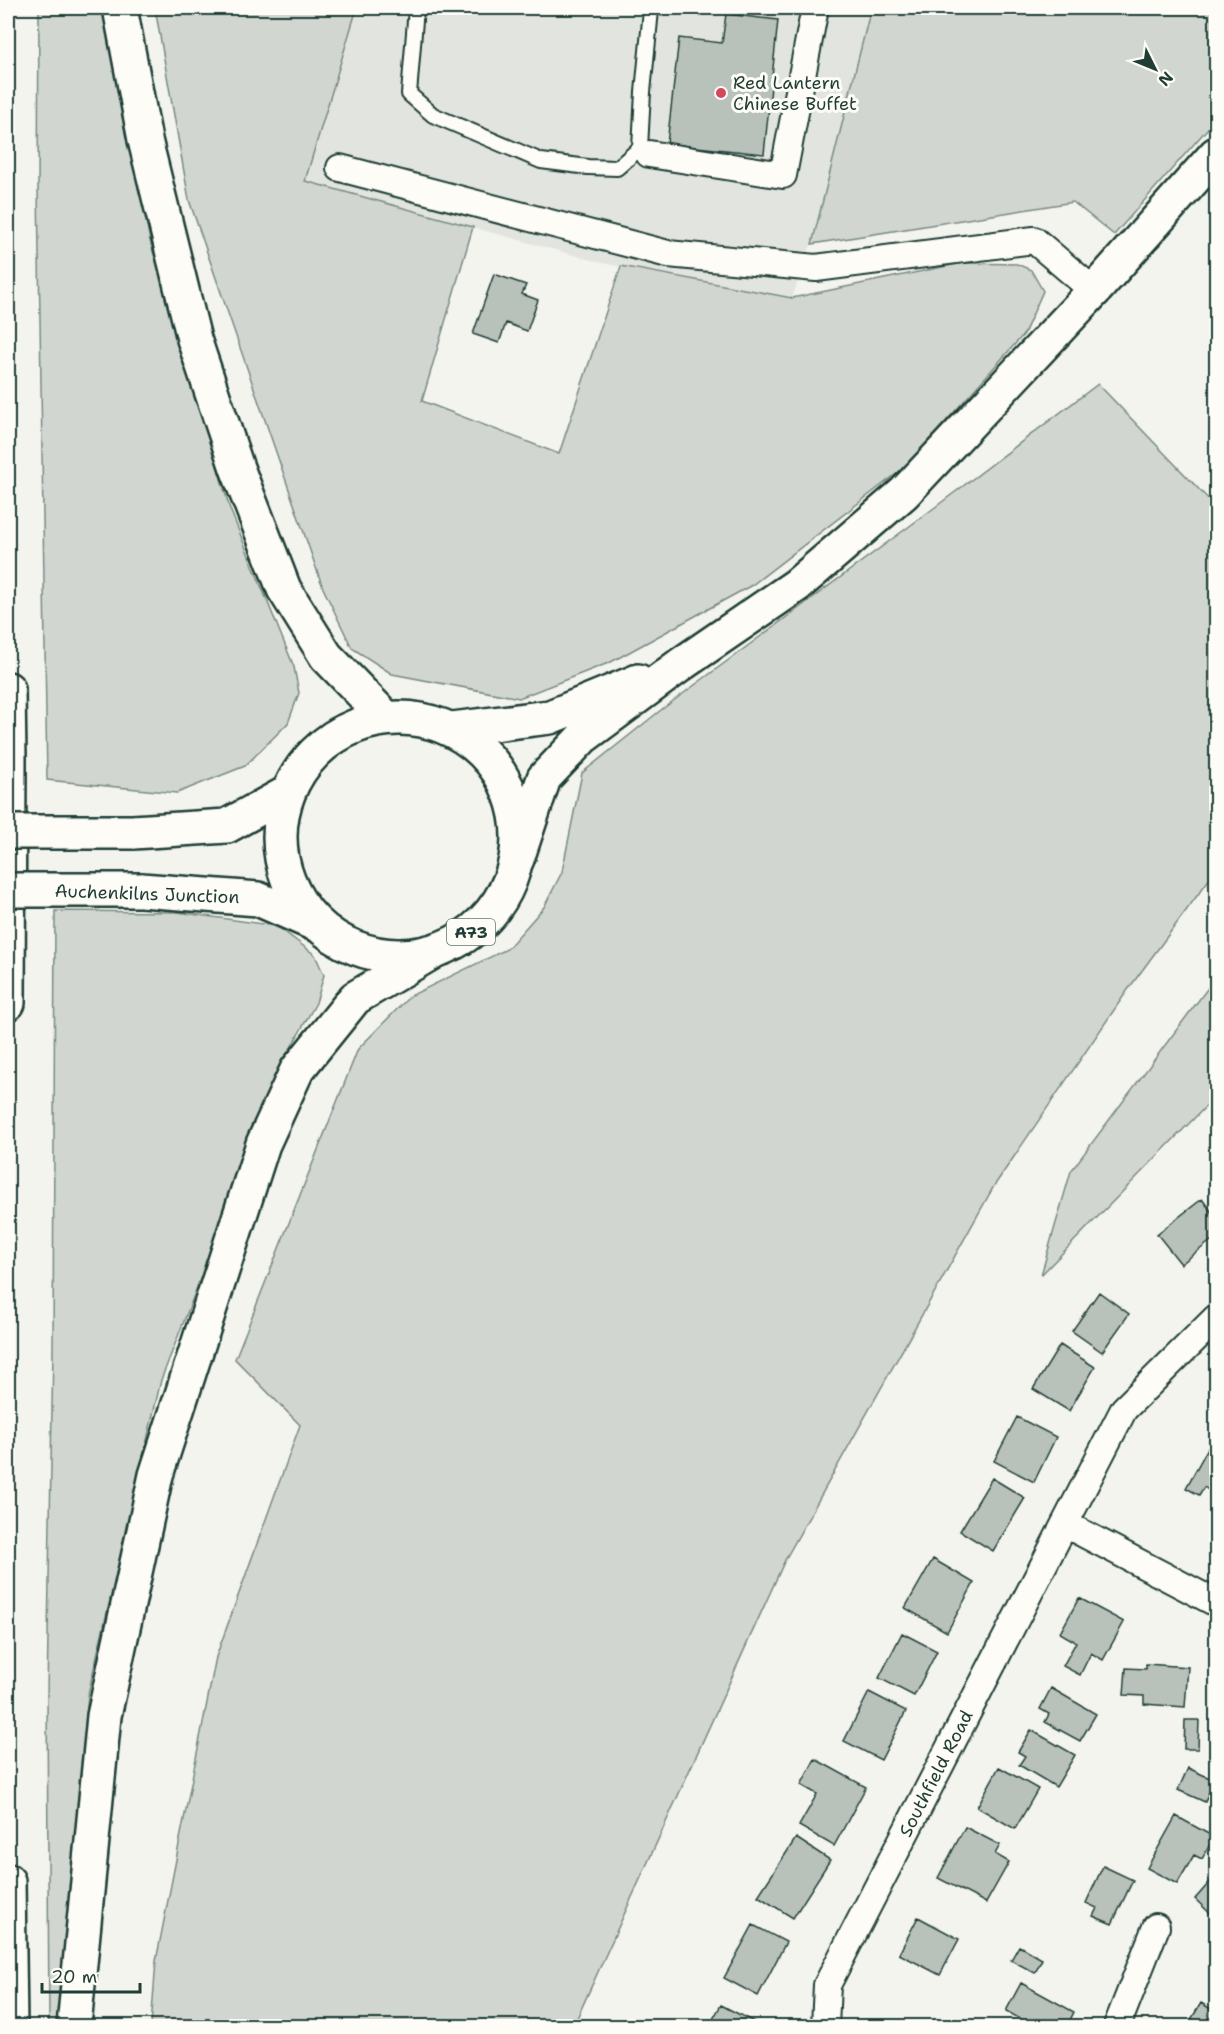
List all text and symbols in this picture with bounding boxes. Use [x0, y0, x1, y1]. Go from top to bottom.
north arrow [1125, 39, 1185, 99]
text: N [1154, 67, 1178, 91]
place label: Red Lantern Chinese Buffet [733, 71, 857, 116]
marker: Red Lantern Chinese Buffet [714, 86, 728, 100]
street label: Auchenkilns Junction [54, 879, 240, 909]
road number: A73 [447, 919, 495, 945]
street label: Southfield Road [893, 1706, 979, 1841]
scale bar [42, 1956, 140, 1994]
text: 20 m [51, 1965, 97, 1989]

